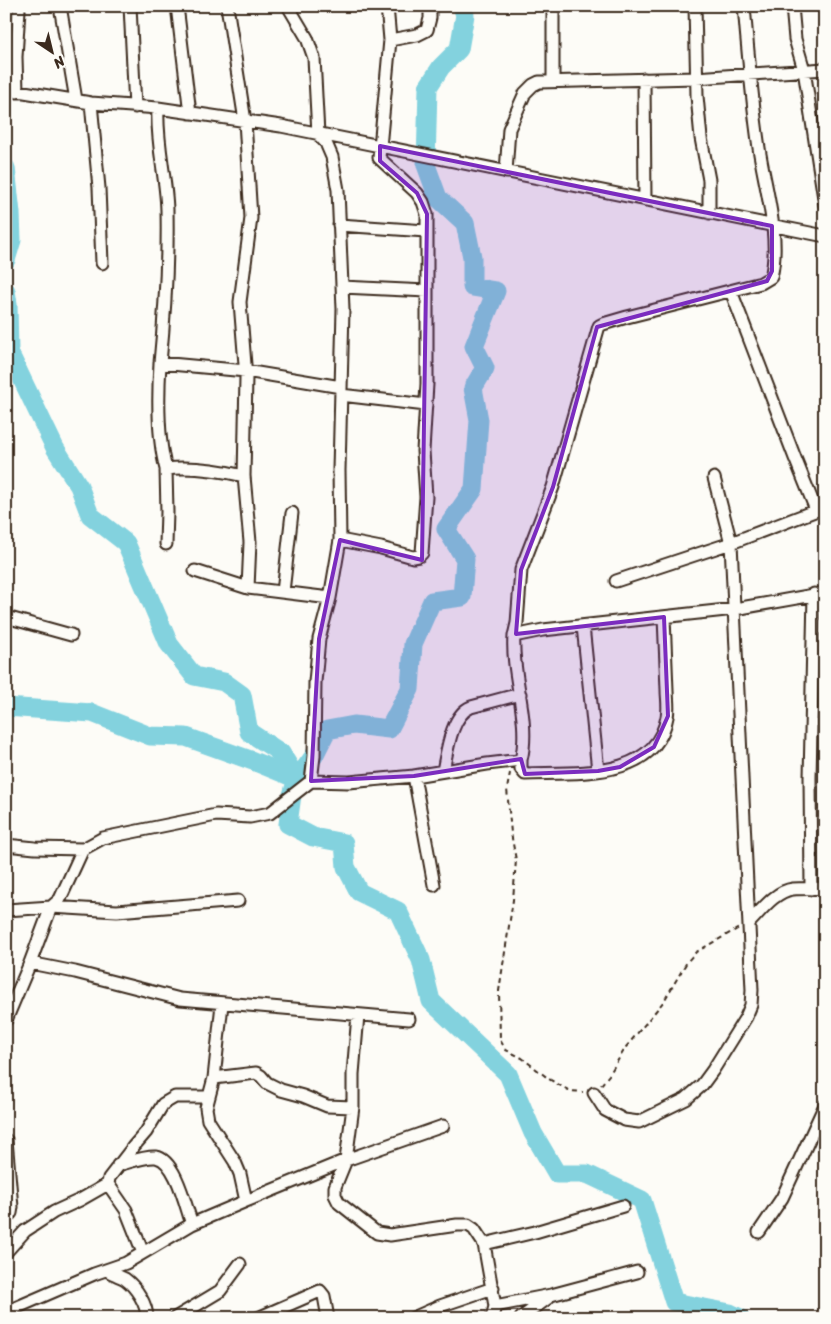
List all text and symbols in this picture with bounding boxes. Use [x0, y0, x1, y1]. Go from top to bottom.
north arrow [28, 28, 78, 78]
text: N [48, 49, 71, 75]

